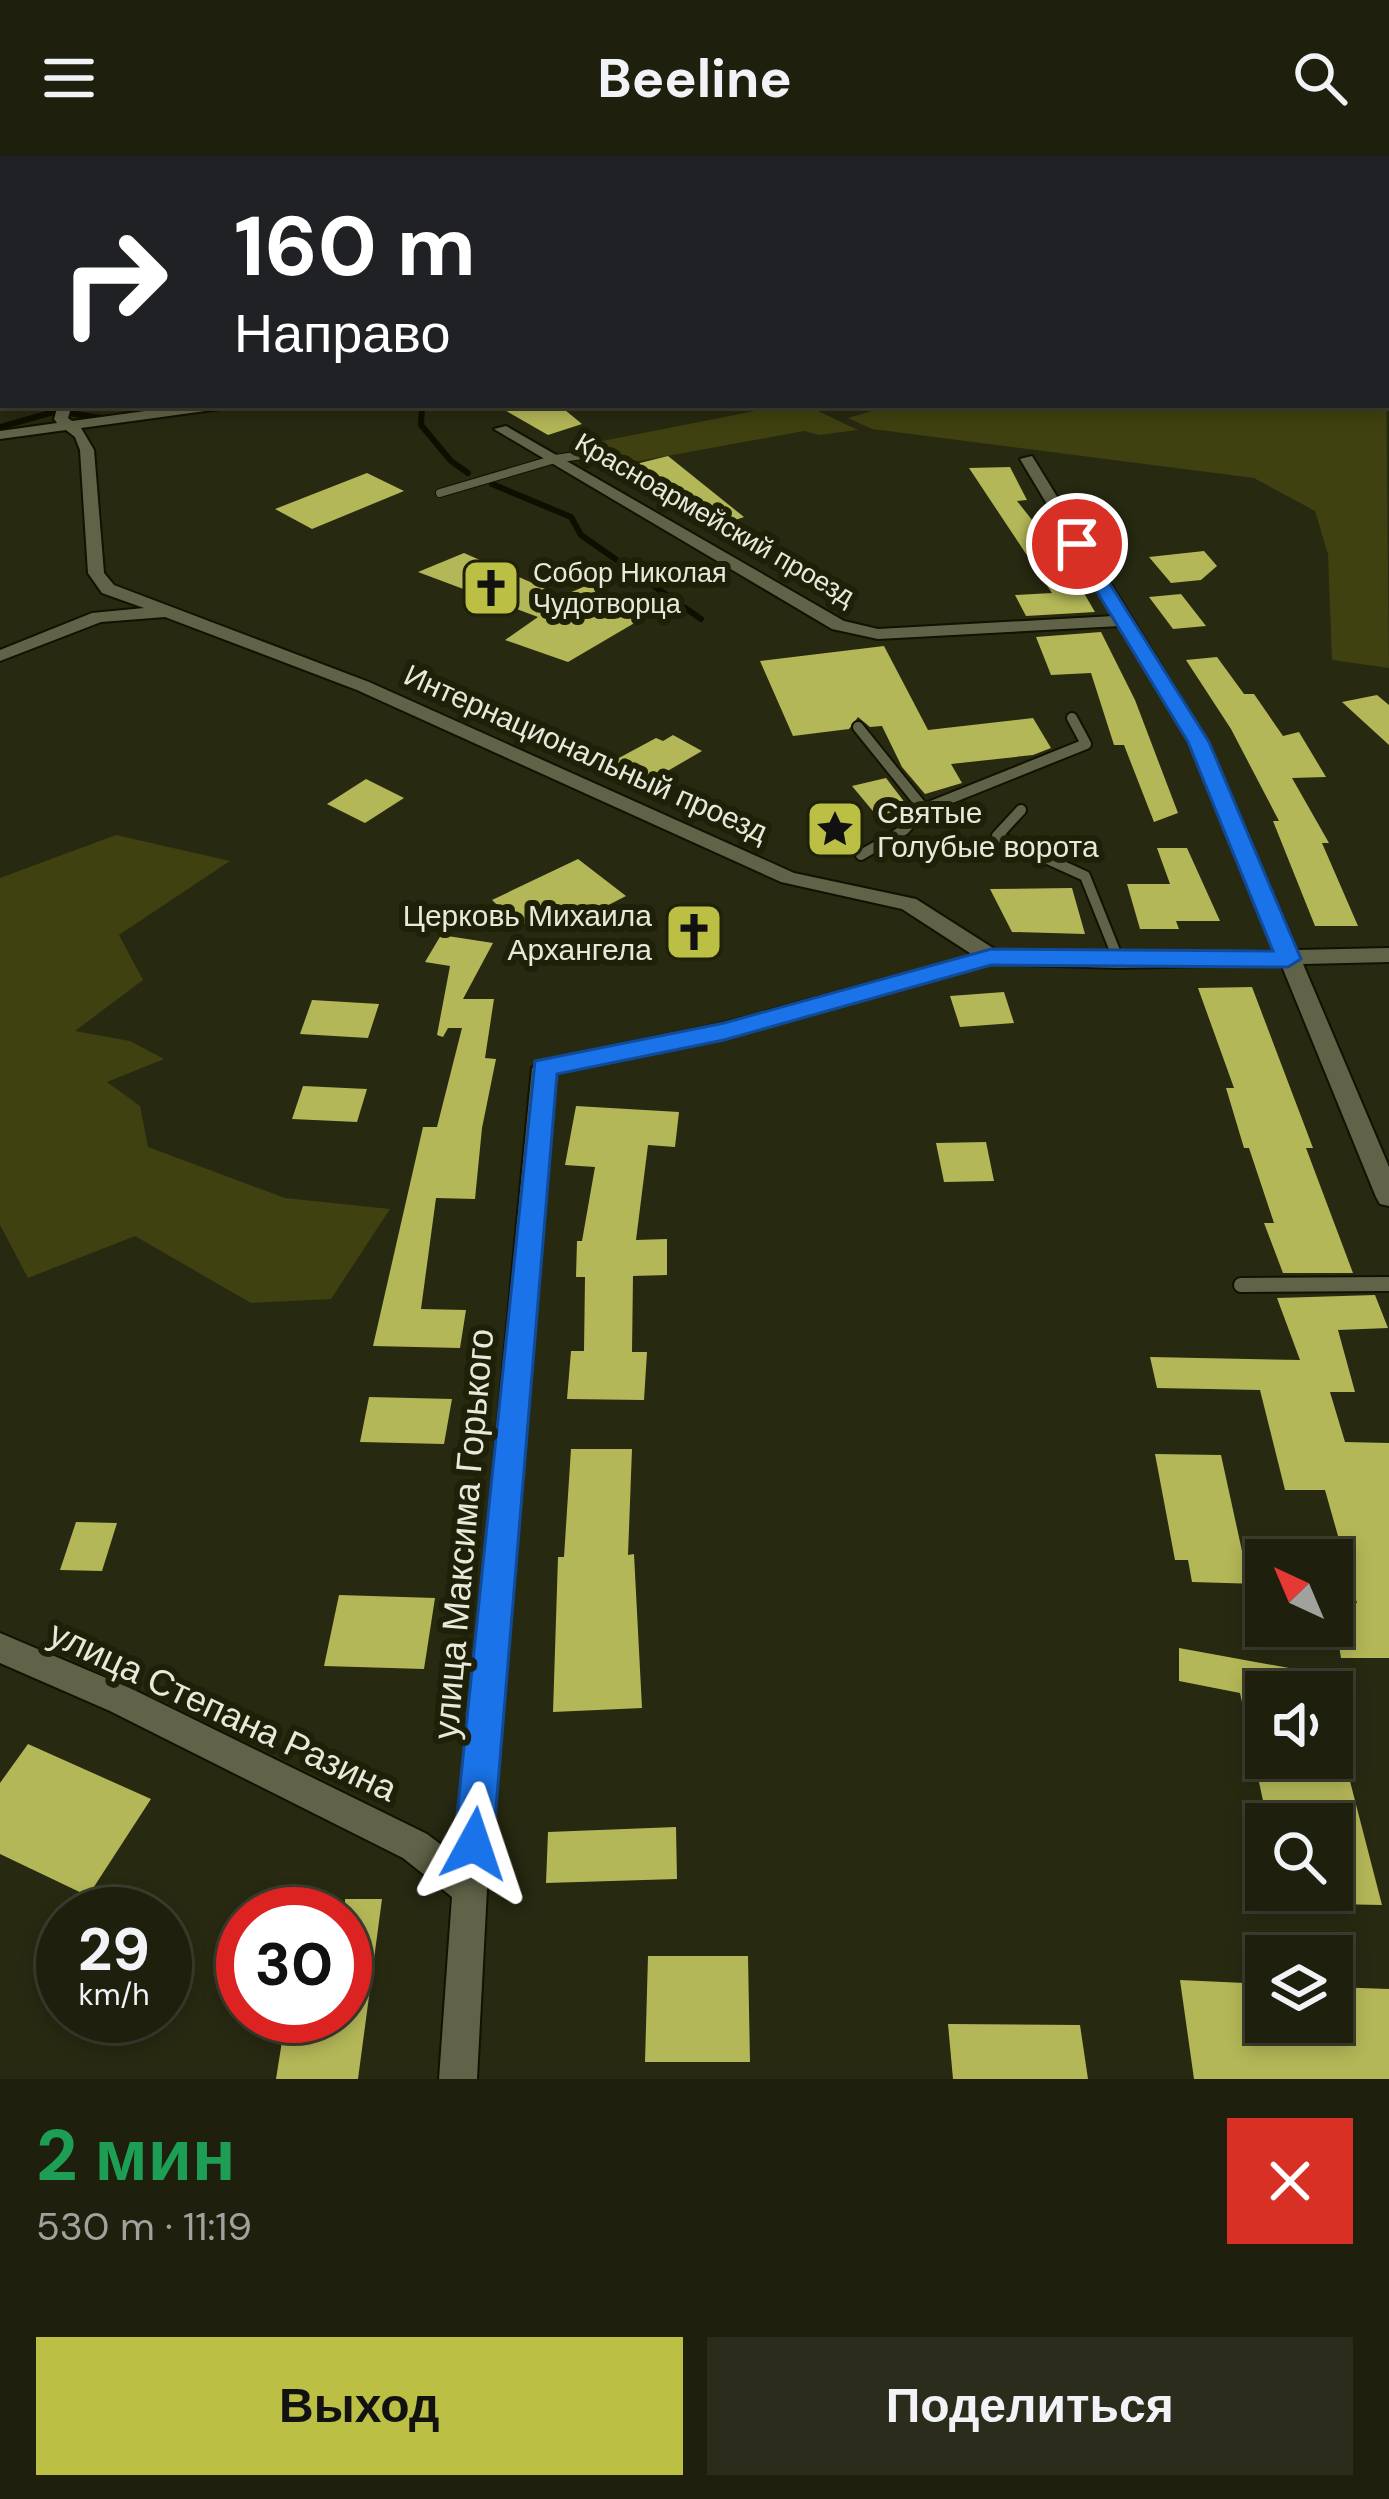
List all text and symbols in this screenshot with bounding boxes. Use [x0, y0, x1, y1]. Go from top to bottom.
text: Beeline [597, 43, 792, 114]
icon: menu [36, 45, 102, 111]
icon: search [1287, 45, 1353, 111]
text: 160 m [234, 192, 476, 301]
icon: right [36, 204, 192, 360]
text: Направо [234, 298, 450, 369]
street label: Красноармейский проезд [569, 425, 861, 614]
pin [1026, 493, 1128, 595]
icon: arrive [1044, 511, 1110, 577]
place label: Собор Николая Чудотворца [533, 555, 727, 621]
church icon: Собор Николая Чудотворца [460, 557, 522, 619]
street label: Интернациональный проезд [398, 655, 774, 851]
place label: Святые Голубые ворота [877, 793, 1099, 866]
place icon: Святые Голубые ворота [804, 798, 866, 860]
place label: Церковь Михаила Архангела [403, 896, 652, 969]
church icon: Церковь Михаила Архангела [663, 901, 725, 963]
street label: улица Максима Горького [422, 1327, 504, 1741]
north arrow [1245, 1539, 1353, 1647]
map controls [1245, 1539, 1353, 2043]
street label: улица Степана Разина [42, 1610, 405, 1813]
button: sound [1245, 1671, 1353, 1779]
position arrow [411, 1781, 537, 1907]
button: search [1245, 1803, 1353, 1911]
speed limit sign: 30 [216, 1887, 372, 2043]
text: 29 [78, 1910, 150, 1989]
button: layers [1245, 1935, 1353, 2043]
text: km/h [79, 1975, 149, 2014]
text: 2 мин [36, 2109, 235, 2202]
button: close [1227, 2118, 1353, 2244]
text: 530 m · 11:19 [36, 2201, 252, 2252]
button: Выход [36, 2337, 683, 2475]
button: Поделиться [707, 2337, 1353, 2475]

